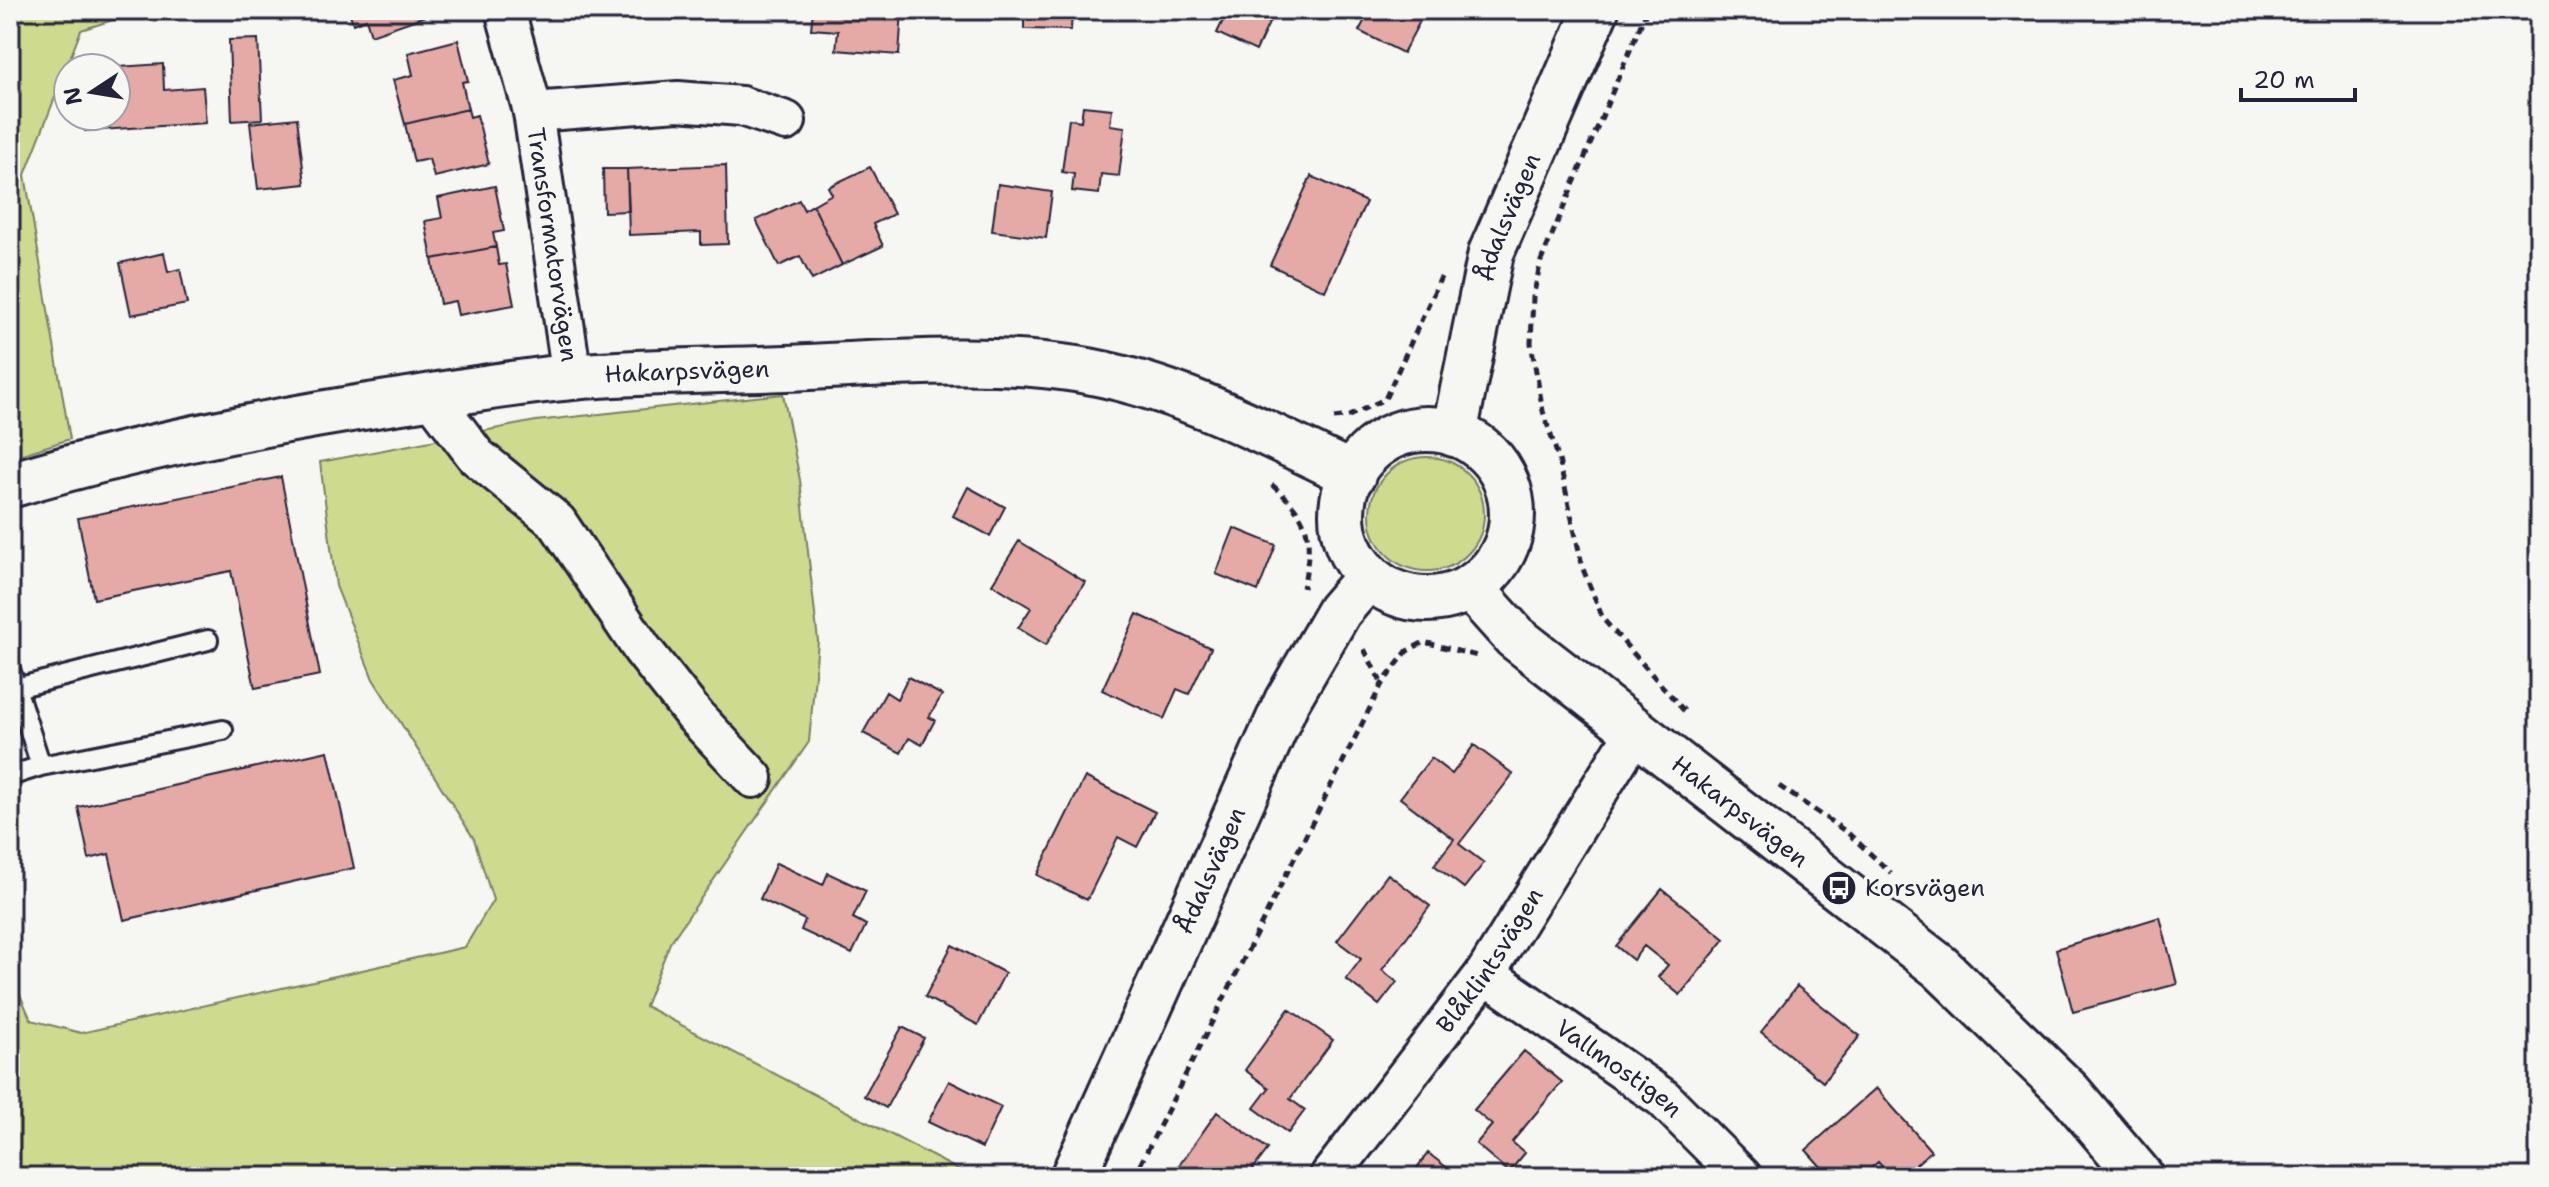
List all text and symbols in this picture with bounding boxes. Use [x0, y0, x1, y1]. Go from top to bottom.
north arrow [52, 52, 132, 132]
scale bar [2241, 52, 2355, 102]
text: 20 m [2253, 64, 2315, 96]
text: N [57, 85, 89, 108]
street label: Transformatorvägen [520, 126, 586, 364]
street label: Ådalsvägen [1470, 148, 1548, 284]
street label: Hakarpsvägen [604, 353, 770, 391]
street label: Hakarpsvägen [1665, 748, 1815, 875]
street label: Ådalsvägen [1168, 802, 1253, 939]
bus stop icon: Korsvägen [1820, 869, 1858, 907]
place label: Korsvägen [1865, 872, 1985, 904]
street label: Blåklintsvägen [1429, 882, 1551, 1040]
street label: Vallmostigen [1549, 1012, 1689, 1124]

